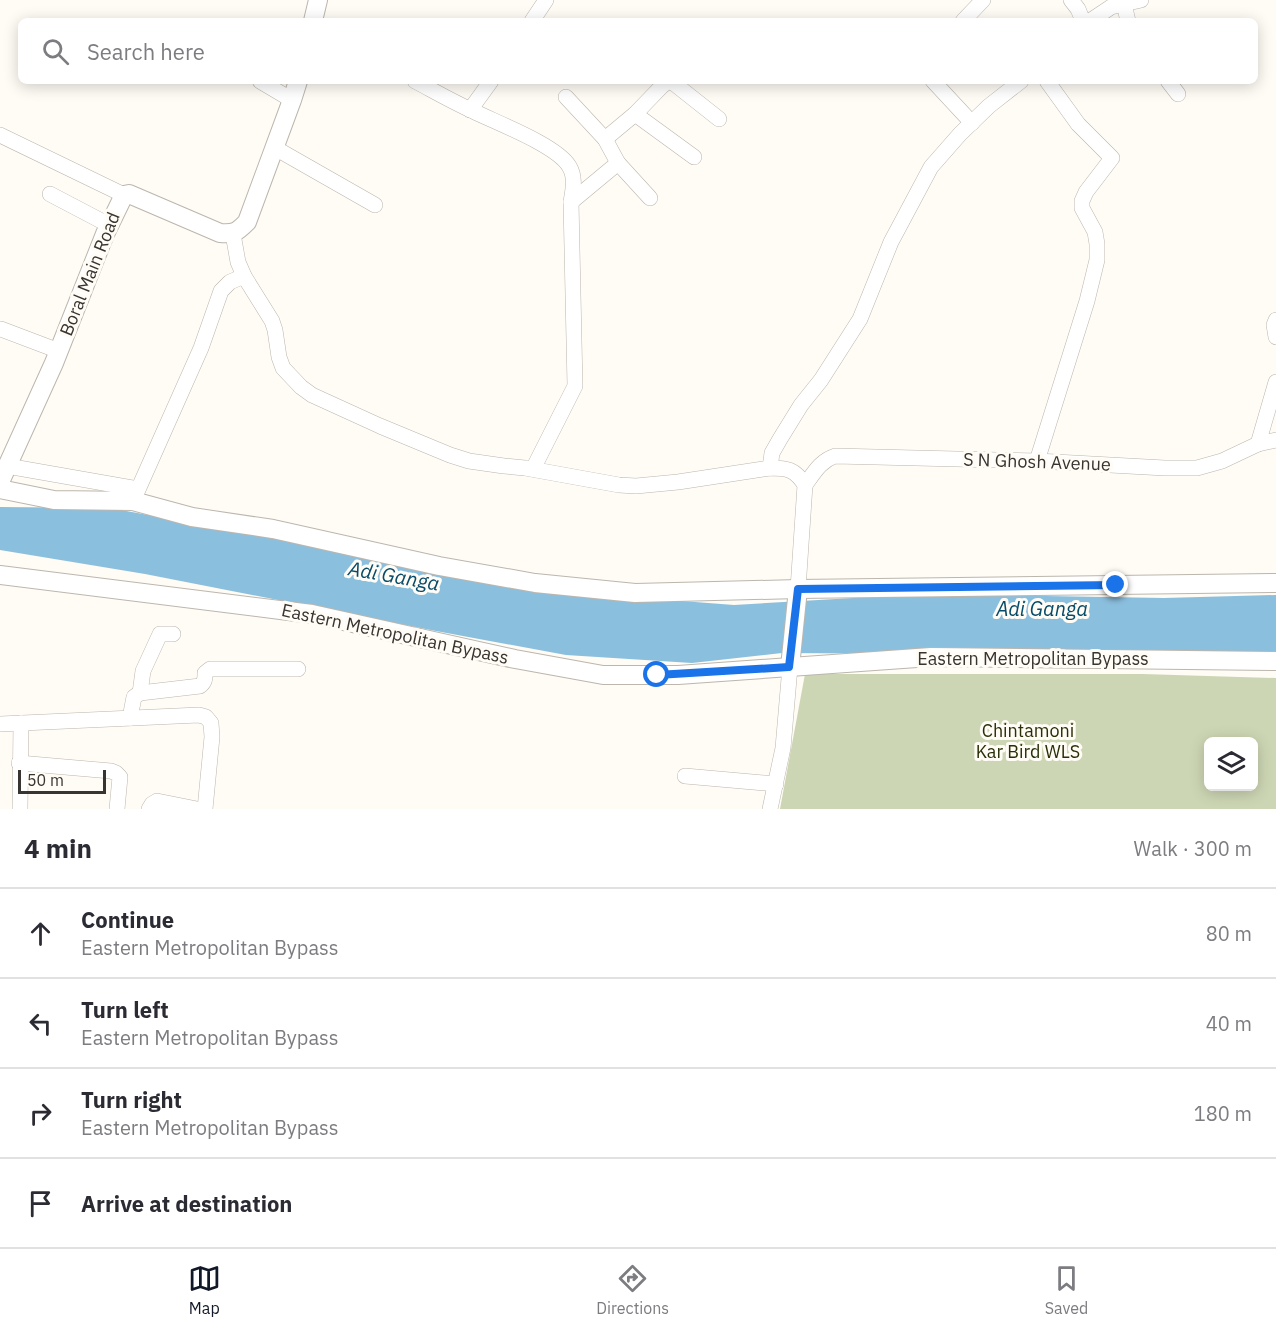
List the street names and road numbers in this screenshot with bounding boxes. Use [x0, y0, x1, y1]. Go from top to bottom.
street label: Boral Main Road [54, 208, 125, 339]
street label: S N Ghosh Avenue [963, 447, 1111, 476]
street label: Eastern Metropolitan Bypass [279, 598, 511, 669]
street label: Eastern Metropolitan Bypass [917, 647, 1149, 670]

